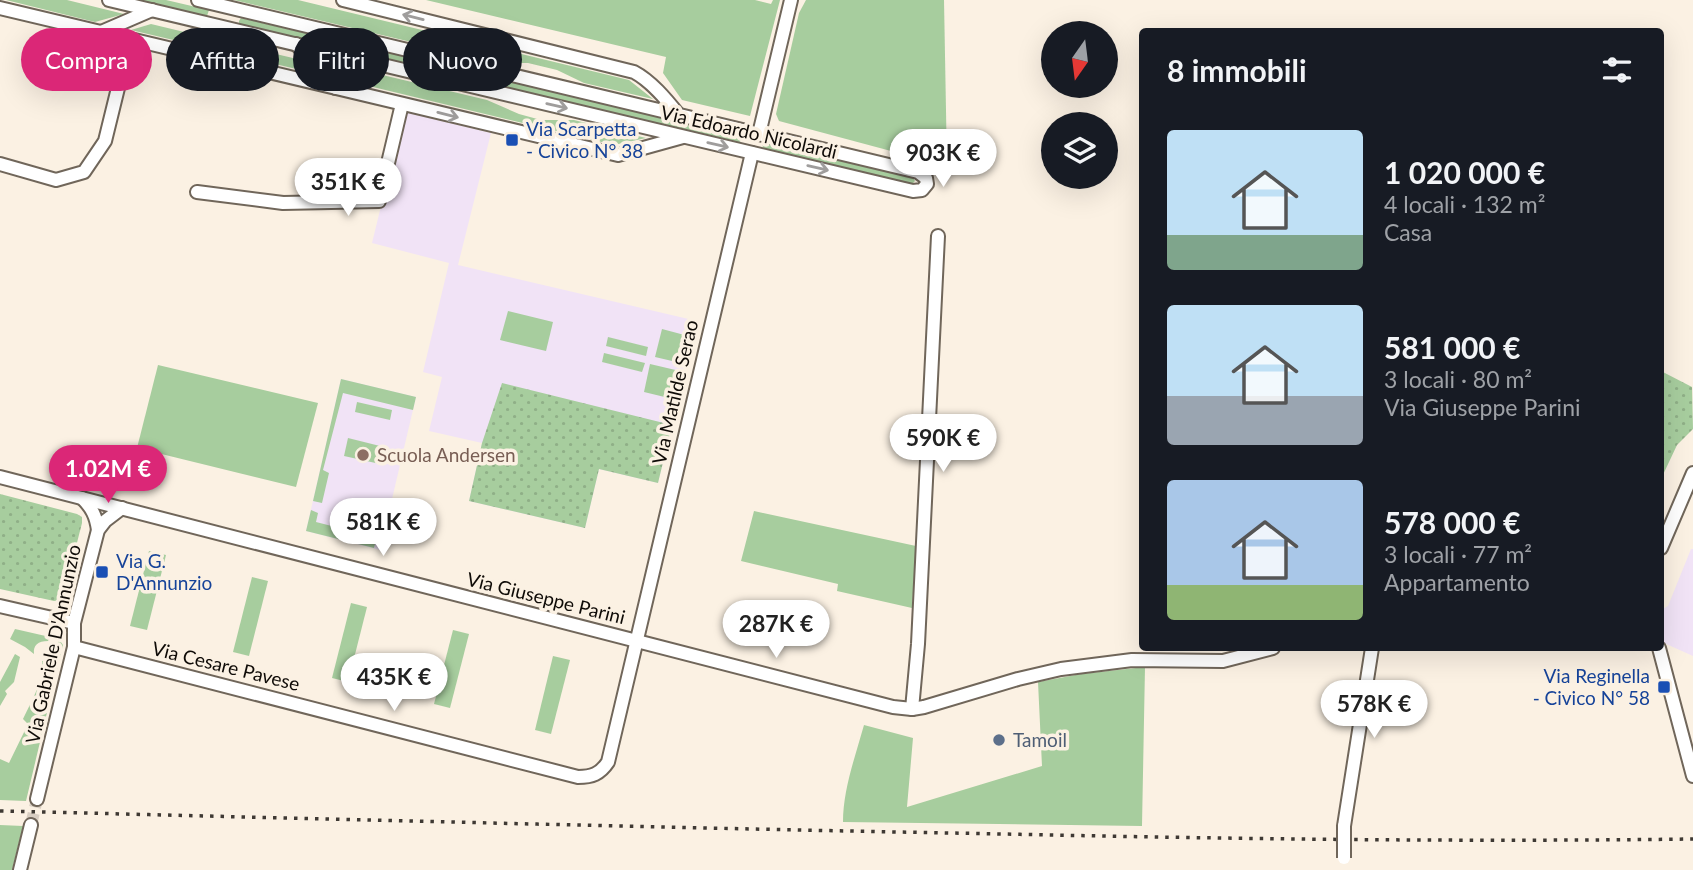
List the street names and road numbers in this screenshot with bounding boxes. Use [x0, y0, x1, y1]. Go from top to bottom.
street label: Via Edoardo Nicolardi [659, 100, 840, 163]
street label: Via Matilde Serao [647, 317, 702, 466]
street label: Via Gabriele D'Annunzio [20, 542, 85, 746]
street label: Via Giuseppe Parini [465, 567, 628, 628]
street label: Via Cesare Pavese [150, 636, 302, 695]

